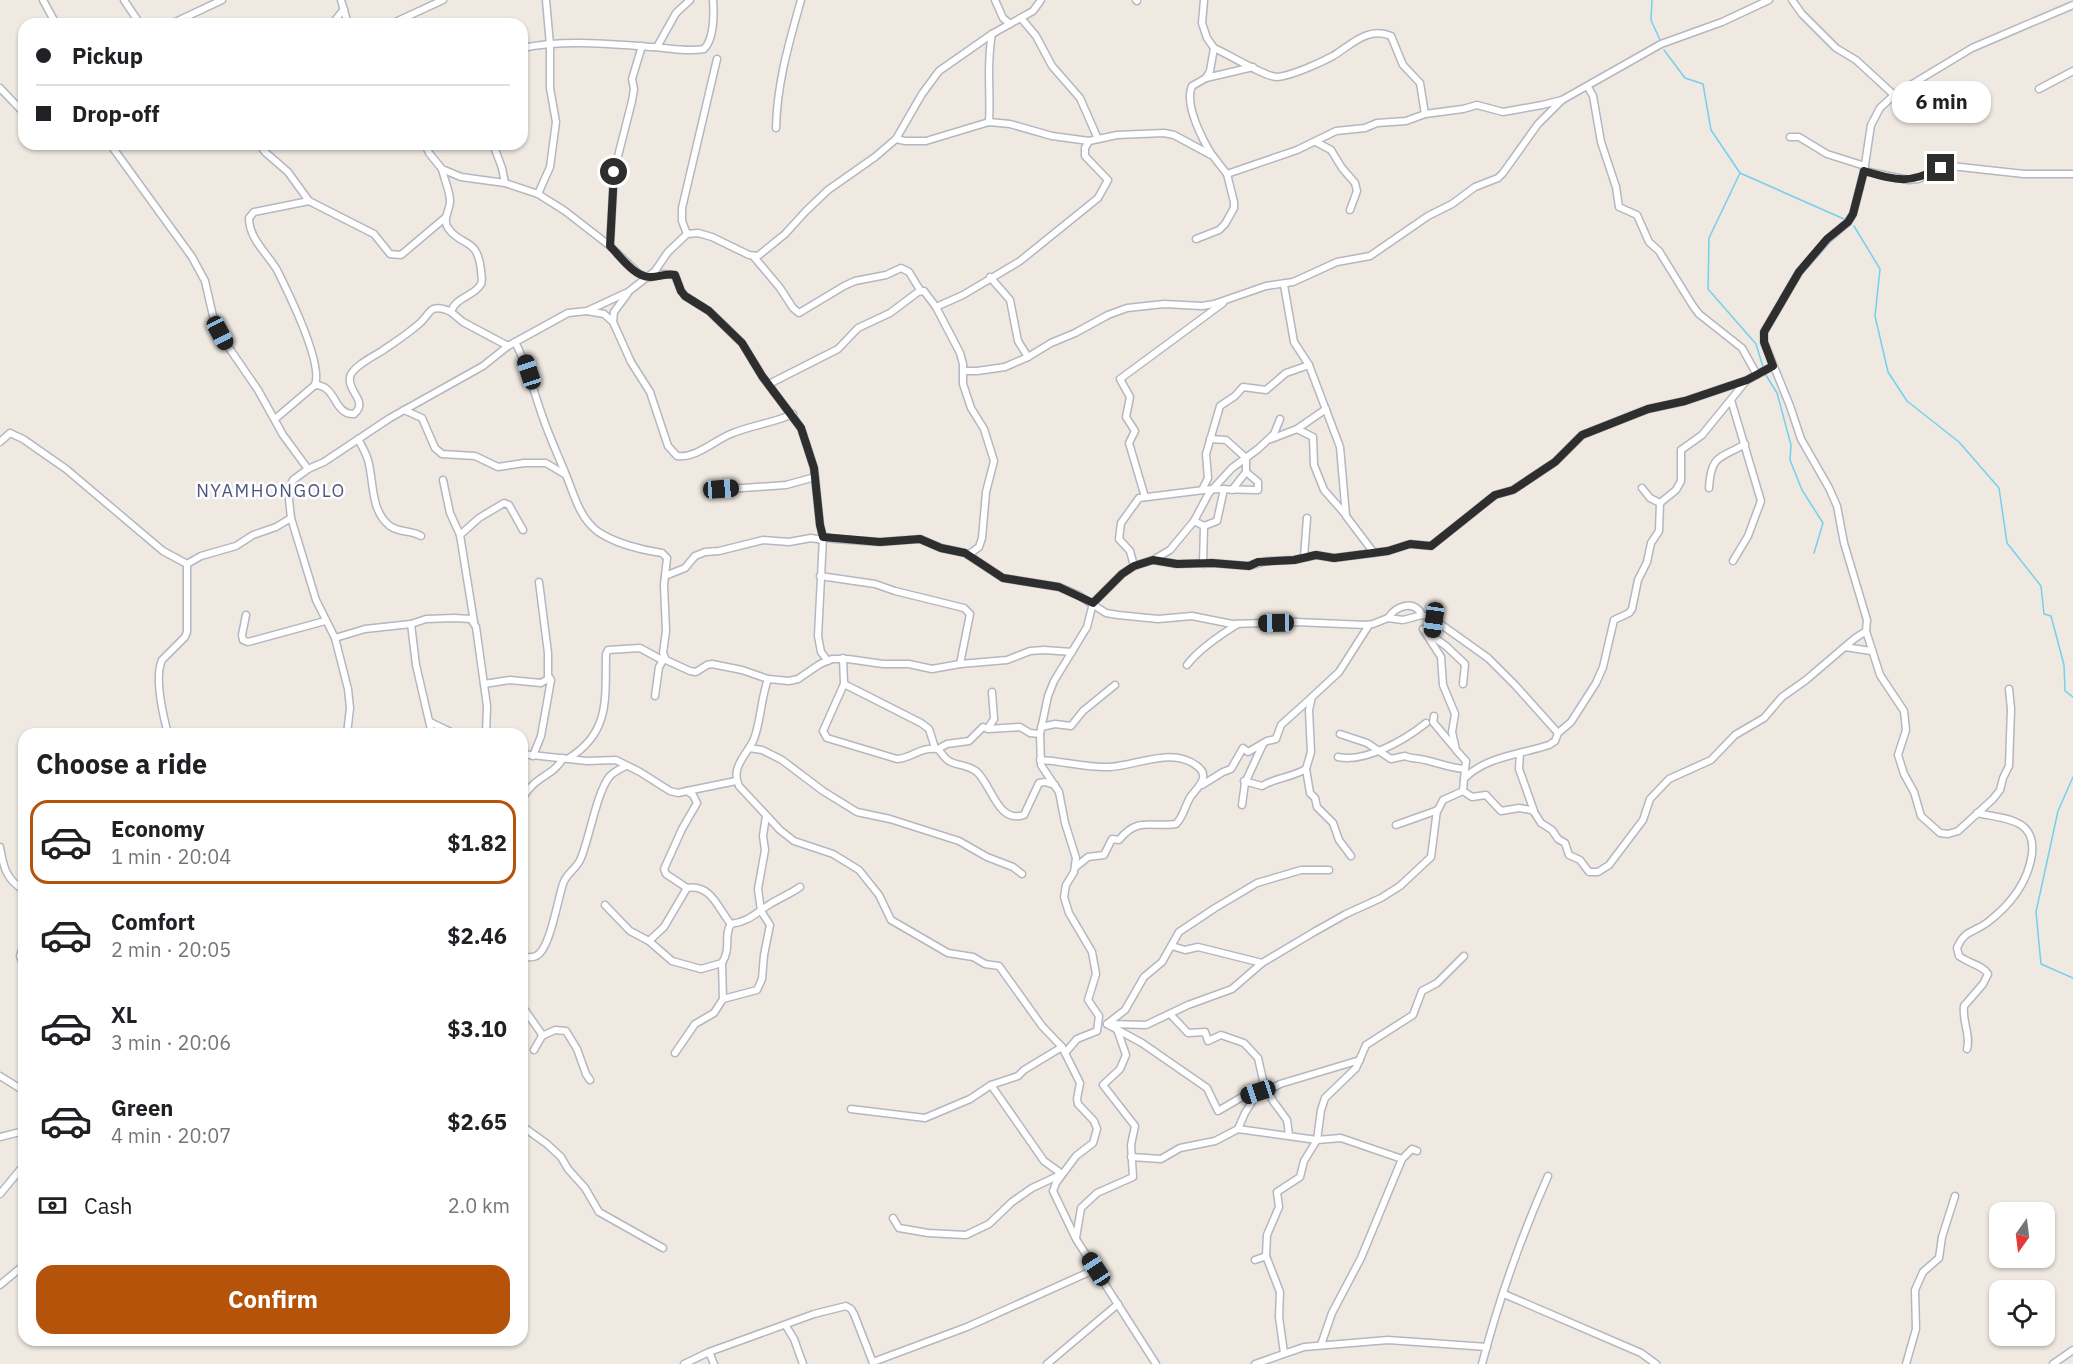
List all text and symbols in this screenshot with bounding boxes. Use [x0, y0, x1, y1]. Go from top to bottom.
text: Pickup [72, 41, 143, 70]
callout: 6 min [1892, 81, 1990, 123]
text: 6 min [1915, 88, 1968, 115]
text: Drop-off [72, 99, 159, 128]
route end [1927, 154, 1954, 181]
route start [600, 158, 627, 185]
car [204, 313, 236, 353]
car [515, 352, 543, 392]
district label: NYAMHONGOLO [196, 479, 346, 502]
car [702, 479, 740, 499]
car [1423, 601, 1445, 639]
car [1258, 614, 1294, 632]
text: Choose a ride [36, 746, 207, 781]
text: Economy [111, 814, 205, 843]
icon: car [39, 815, 93, 869]
text: $1.82 [447, 828, 507, 857]
text: 1 min · 20:04 [111, 843, 231, 870]
text: Comfort [111, 907, 195, 936]
icon: car [39, 908, 93, 962]
text: $2.46 [447, 921, 507, 950]
text: 2 min · 20:05 [111, 936, 231, 963]
text: XL [111, 1000, 137, 1029]
icon: car [39, 1001, 93, 1055]
text: $3.10 [447, 1014, 507, 1043]
text: 3 min · 20:06 [111, 1029, 231, 1056]
car [1238, 1078, 1278, 1106]
text: Green [111, 1093, 173, 1122]
icon: car [39, 1094, 93, 1148]
text: $2.65 [447, 1107, 507, 1136]
text: 4 min · 20:07 [111, 1122, 231, 1149]
icon: cash [36, 1189, 69, 1222]
text: Cash [84, 1191, 133, 1220]
text: 2.0 km [448, 1192, 510, 1219]
north arrow [1989, 1202, 2055, 1268]
map controls [1989, 1202, 2055, 1346]
car [1079, 1249, 1113, 1289]
button: Confirm [36, 1265, 510, 1334]
button: locate [1989, 1280, 2055, 1346]

